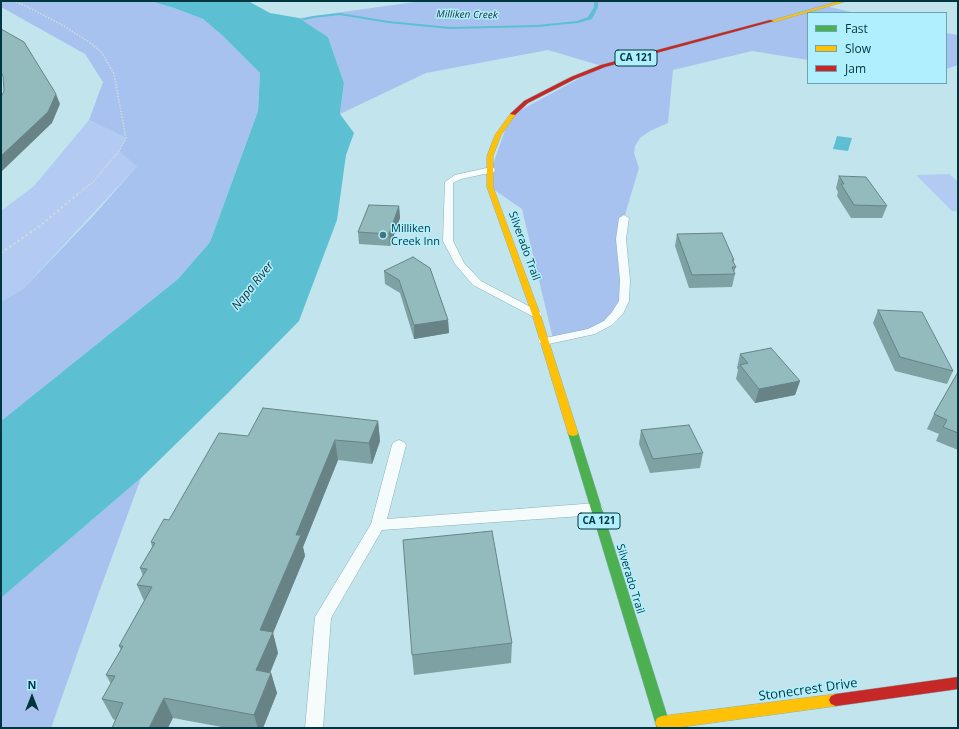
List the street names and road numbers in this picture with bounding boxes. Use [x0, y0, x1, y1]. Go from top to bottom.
road number: CA 121 [615, 50, 657, 66]
street label: Silverado Trail [505, 210, 543, 282]
road number: CA 121 [578, 513, 620, 529]
street label: Silverado Trail [613, 543, 647, 615]
street label: Stonecrest Drive [758, 675, 858, 705]

